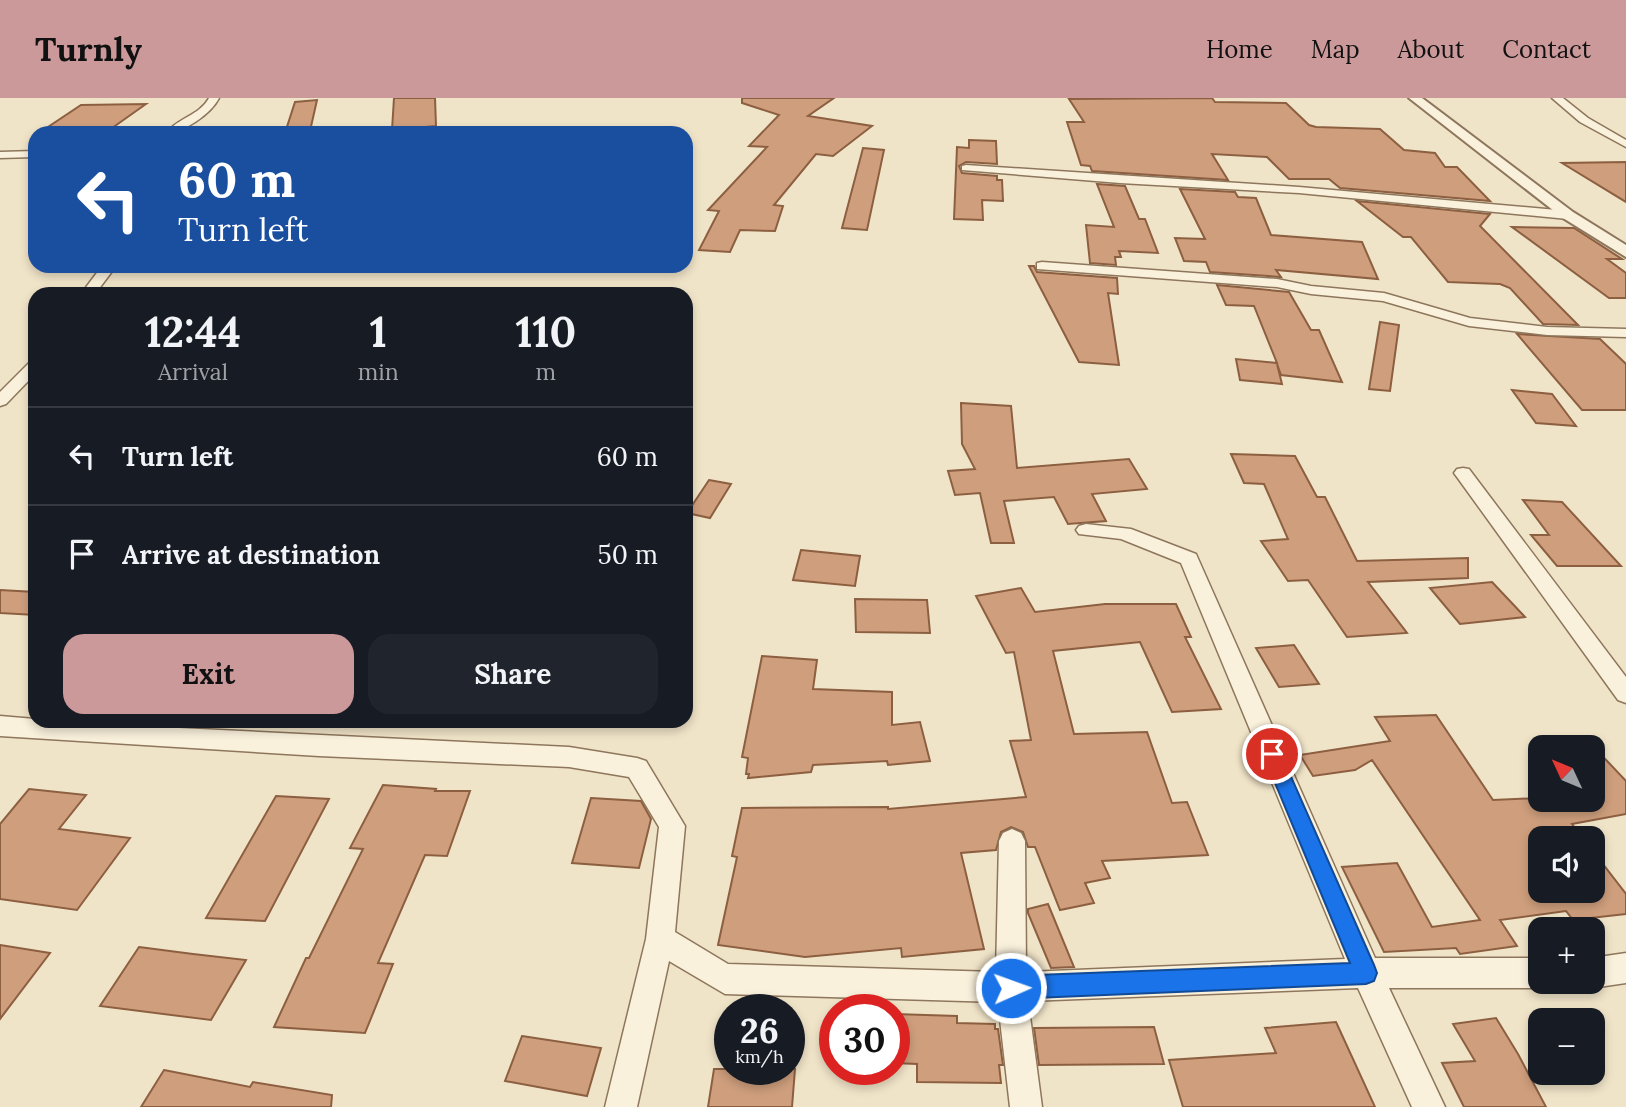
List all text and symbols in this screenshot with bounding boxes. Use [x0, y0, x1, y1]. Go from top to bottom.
text: Turnly [35, 28, 142, 70]
text: Home [1206, 34, 1273, 65]
text: Map [1311, 34, 1360, 65]
text: About [1398, 34, 1464, 65]
text: Contact [1502, 34, 1591, 65]
text: 60 m [178, 148, 295, 210]
icon: left [63, 154, 154, 245]
text: Turn left [178, 209, 308, 250]
text: 12:44 [145, 305, 241, 359]
text: 1 [370, 305, 387, 359]
text: 110 [515, 305, 576, 359]
text: Arrival [158, 357, 228, 386]
text: min [358, 357, 399, 386]
text: m [536, 357, 556, 386]
icon: left [63, 437, 101, 475]
text: Turn left [122, 440, 233, 473]
text: 60 m [597, 440, 658, 473]
icon: arrive [63, 535, 101, 573]
text: Arrive at destination [122, 538, 380, 571]
text: 50 m [598, 538, 658, 571]
button: Exit [63, 634, 354, 714]
button: Share [368, 634, 658, 714]
pin [1242, 724, 1302, 784]
icon: arrive [1253, 735, 1291, 773]
north arrow [1528, 735, 1605, 812]
map controls [1528, 735, 1605, 1085]
button: sound [1528, 826, 1605, 903]
button: + [1528, 917, 1605, 994]
position arrow [974, 951, 1048, 1025]
speed limit sign: 30 [819, 994, 910, 1085]
text: 26 [740, 1008, 779, 1053]
button: − [1528, 1008, 1605, 1085]
text: km/h [735, 1045, 784, 1068]

